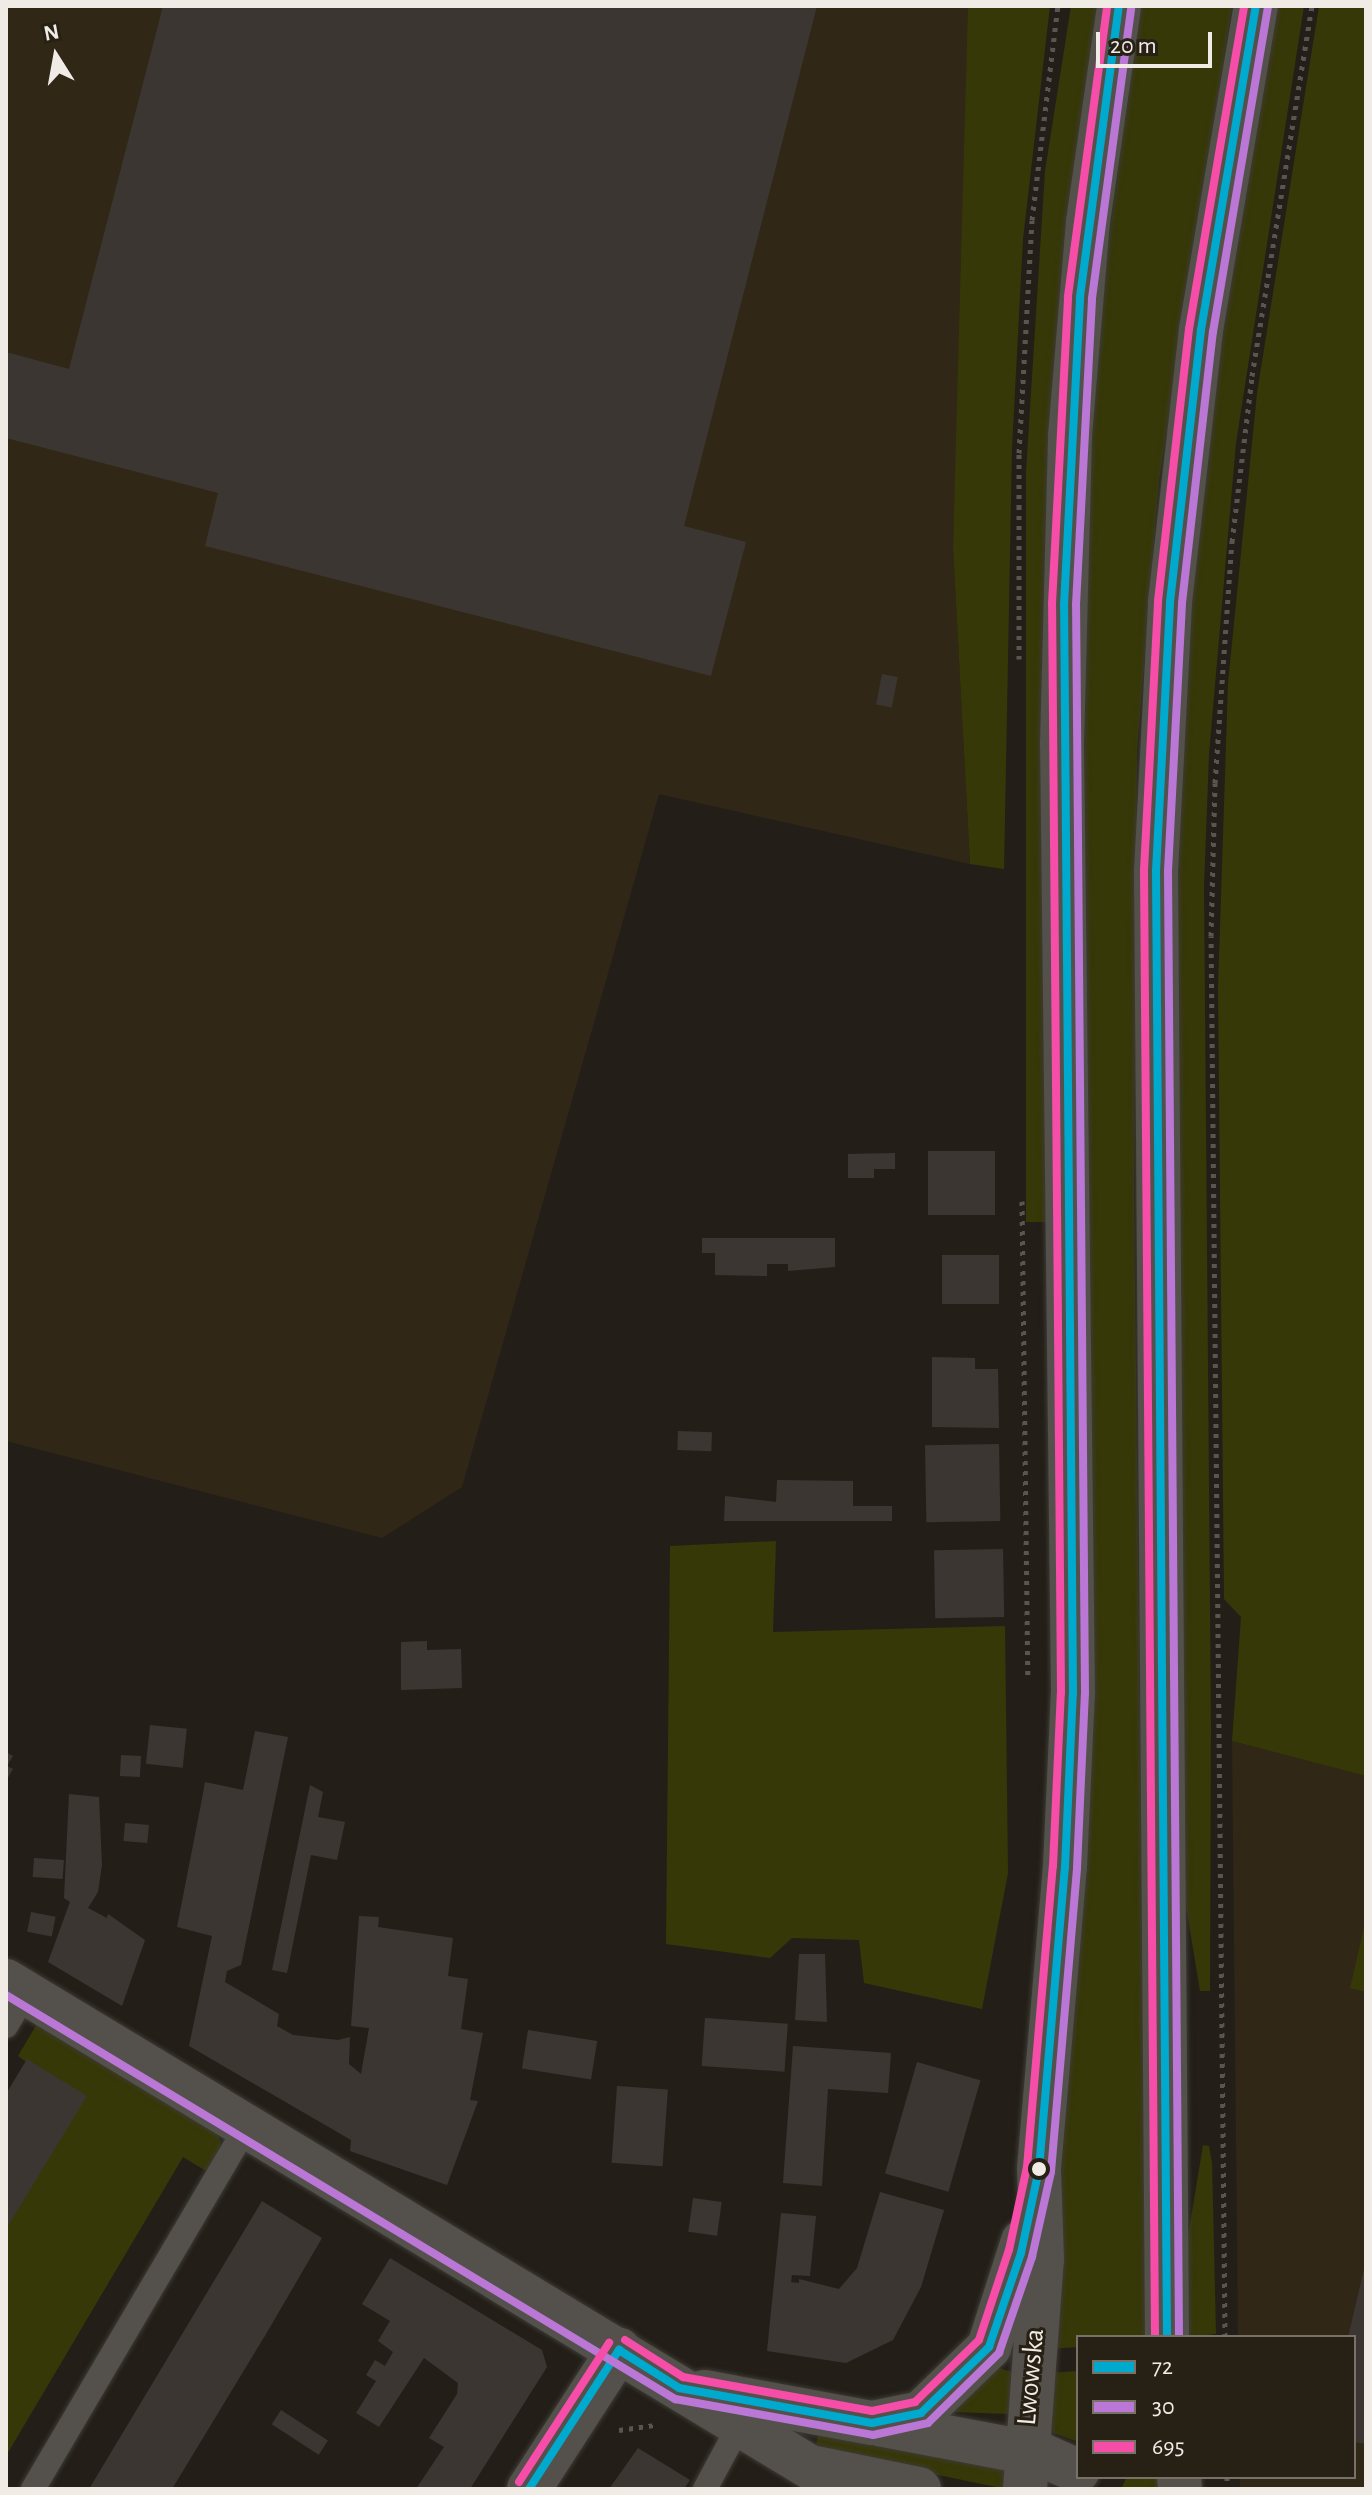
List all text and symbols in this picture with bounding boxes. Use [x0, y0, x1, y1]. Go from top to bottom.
north arrow [16, 16, 96, 96]
scale bar [1100, 16, 1216, 66]
text: N [42, 20, 61, 45]
text: 20 m [1110, 34, 1157, 58]
unlabelled marker [1031, 2161, 1047, 2177]
street label: Lwowska [1010, 2327, 1052, 2427]
legend [1076, 2335, 1356, 2479]
text: 72 [1152, 2355, 1173, 2379]
text: 30 [1152, 2395, 1175, 2419]
text: 695 [1152, 2435, 1185, 2459]

